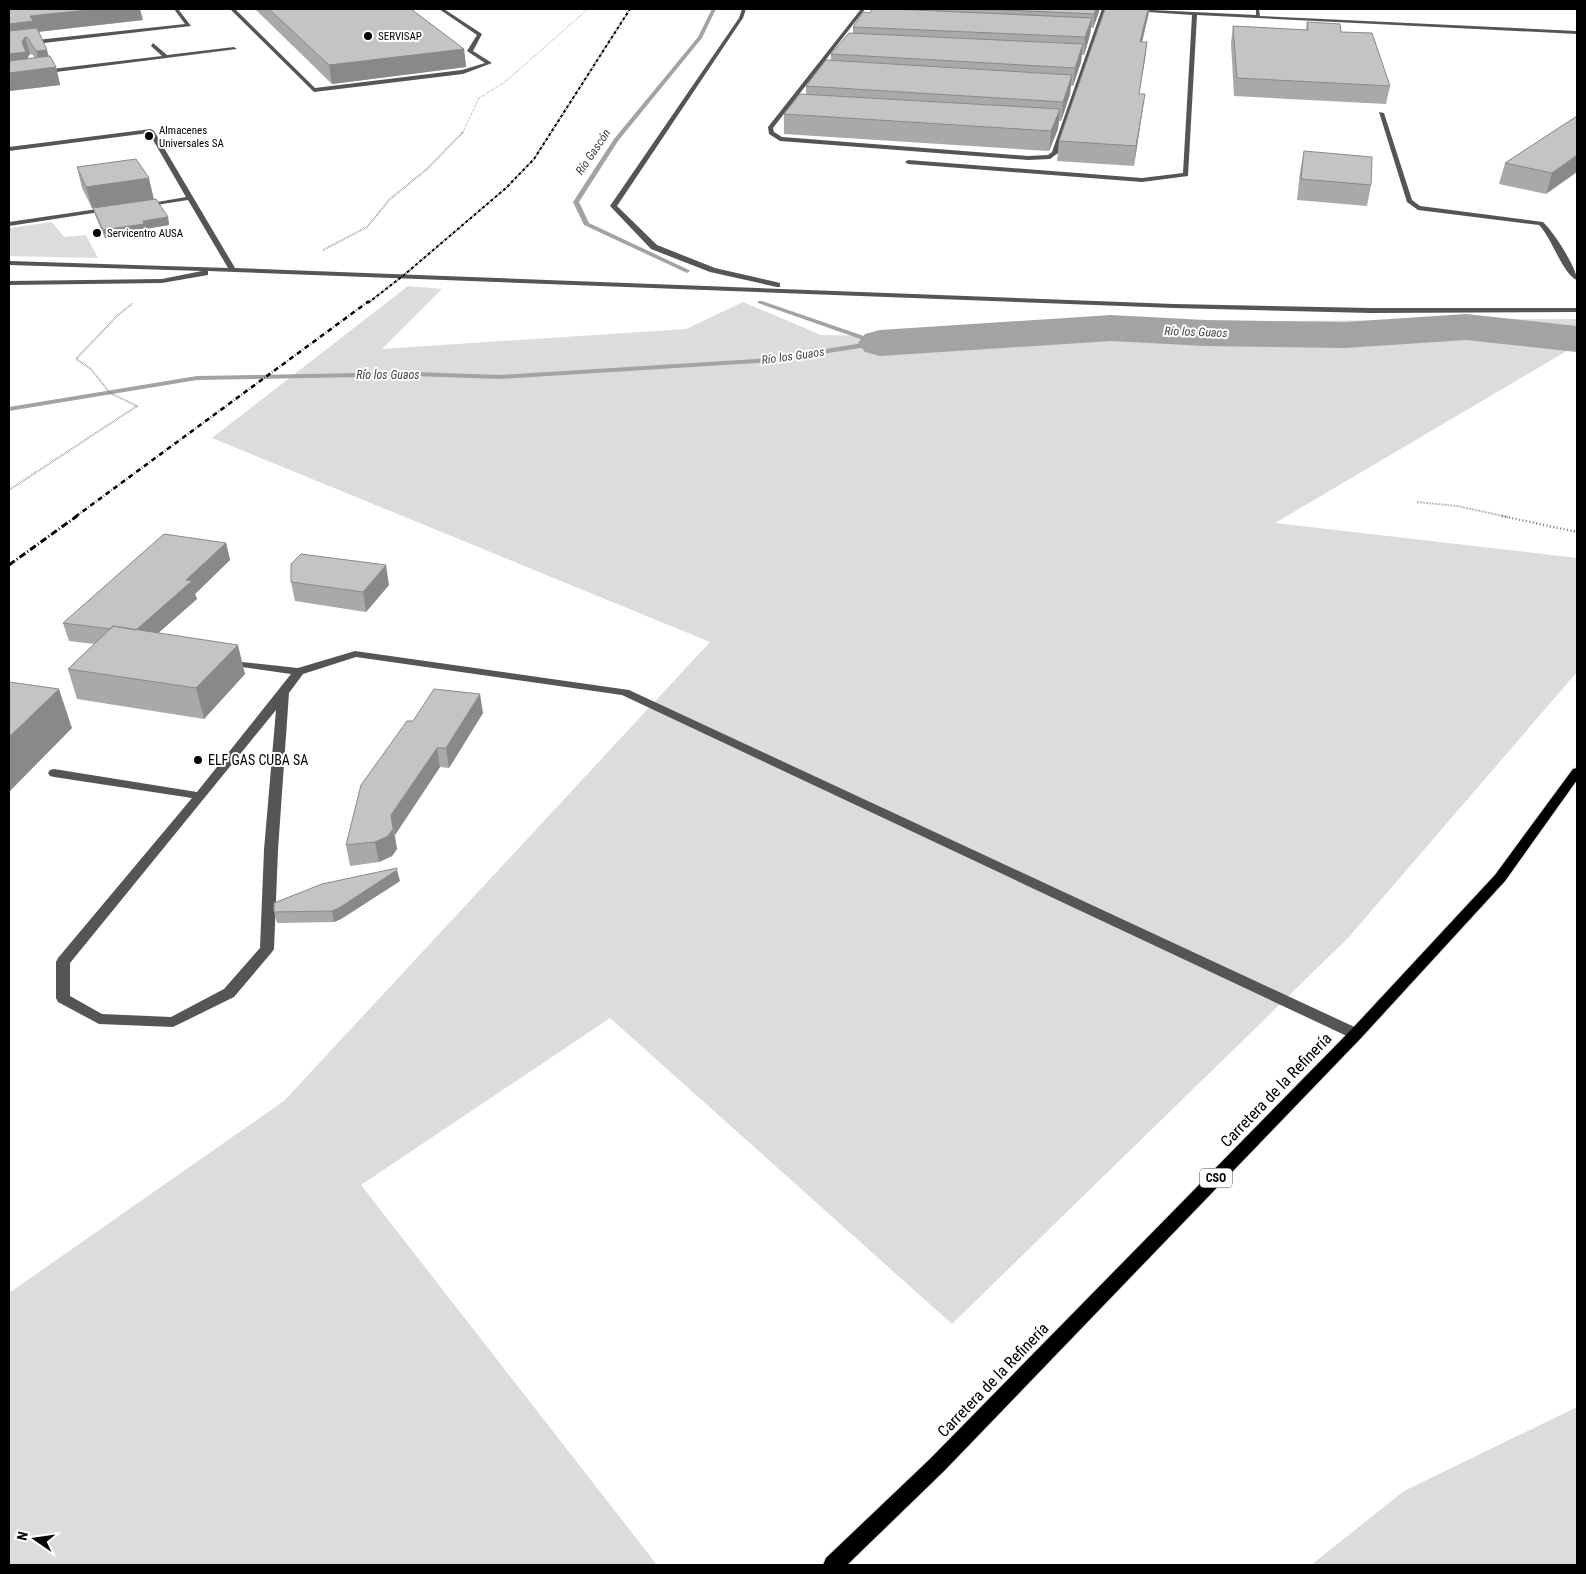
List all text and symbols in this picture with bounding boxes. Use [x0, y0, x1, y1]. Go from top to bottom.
marker: SERVISAP [362, 30, 374, 42]
place label: SERVISAP [378, 30, 422, 43]
place label: Almacenes Universales SA [159, 124, 224, 150]
water label: Río Gascón [573, 126, 614, 178]
marker: Almacenes Universales SA [143, 130, 155, 142]
marker: Servicentro AUSA [91, 227, 103, 239]
place label: Servicentro AUSA [107, 227, 184, 240]
water label: Río los Guaos [1164, 324, 1228, 340]
water label: Río los Guaos [761, 345, 825, 367]
water label: Río los Guaos [356, 368, 420, 382]
place label: ELF GAS CUBA SA [208, 752, 308, 768]
marker: ELF GAS CUBA SA [192, 754, 204, 766]
street label: Carretera de la Refinería [1217, 1029, 1335, 1151]
road number: CSO [1200, 1168, 1232, 1188]
street label: Carretera de la Refinería [934, 1319, 1052, 1441]
north arrow [10, 1514, 60, 1564]
text: N [14, 1530, 31, 1542]

